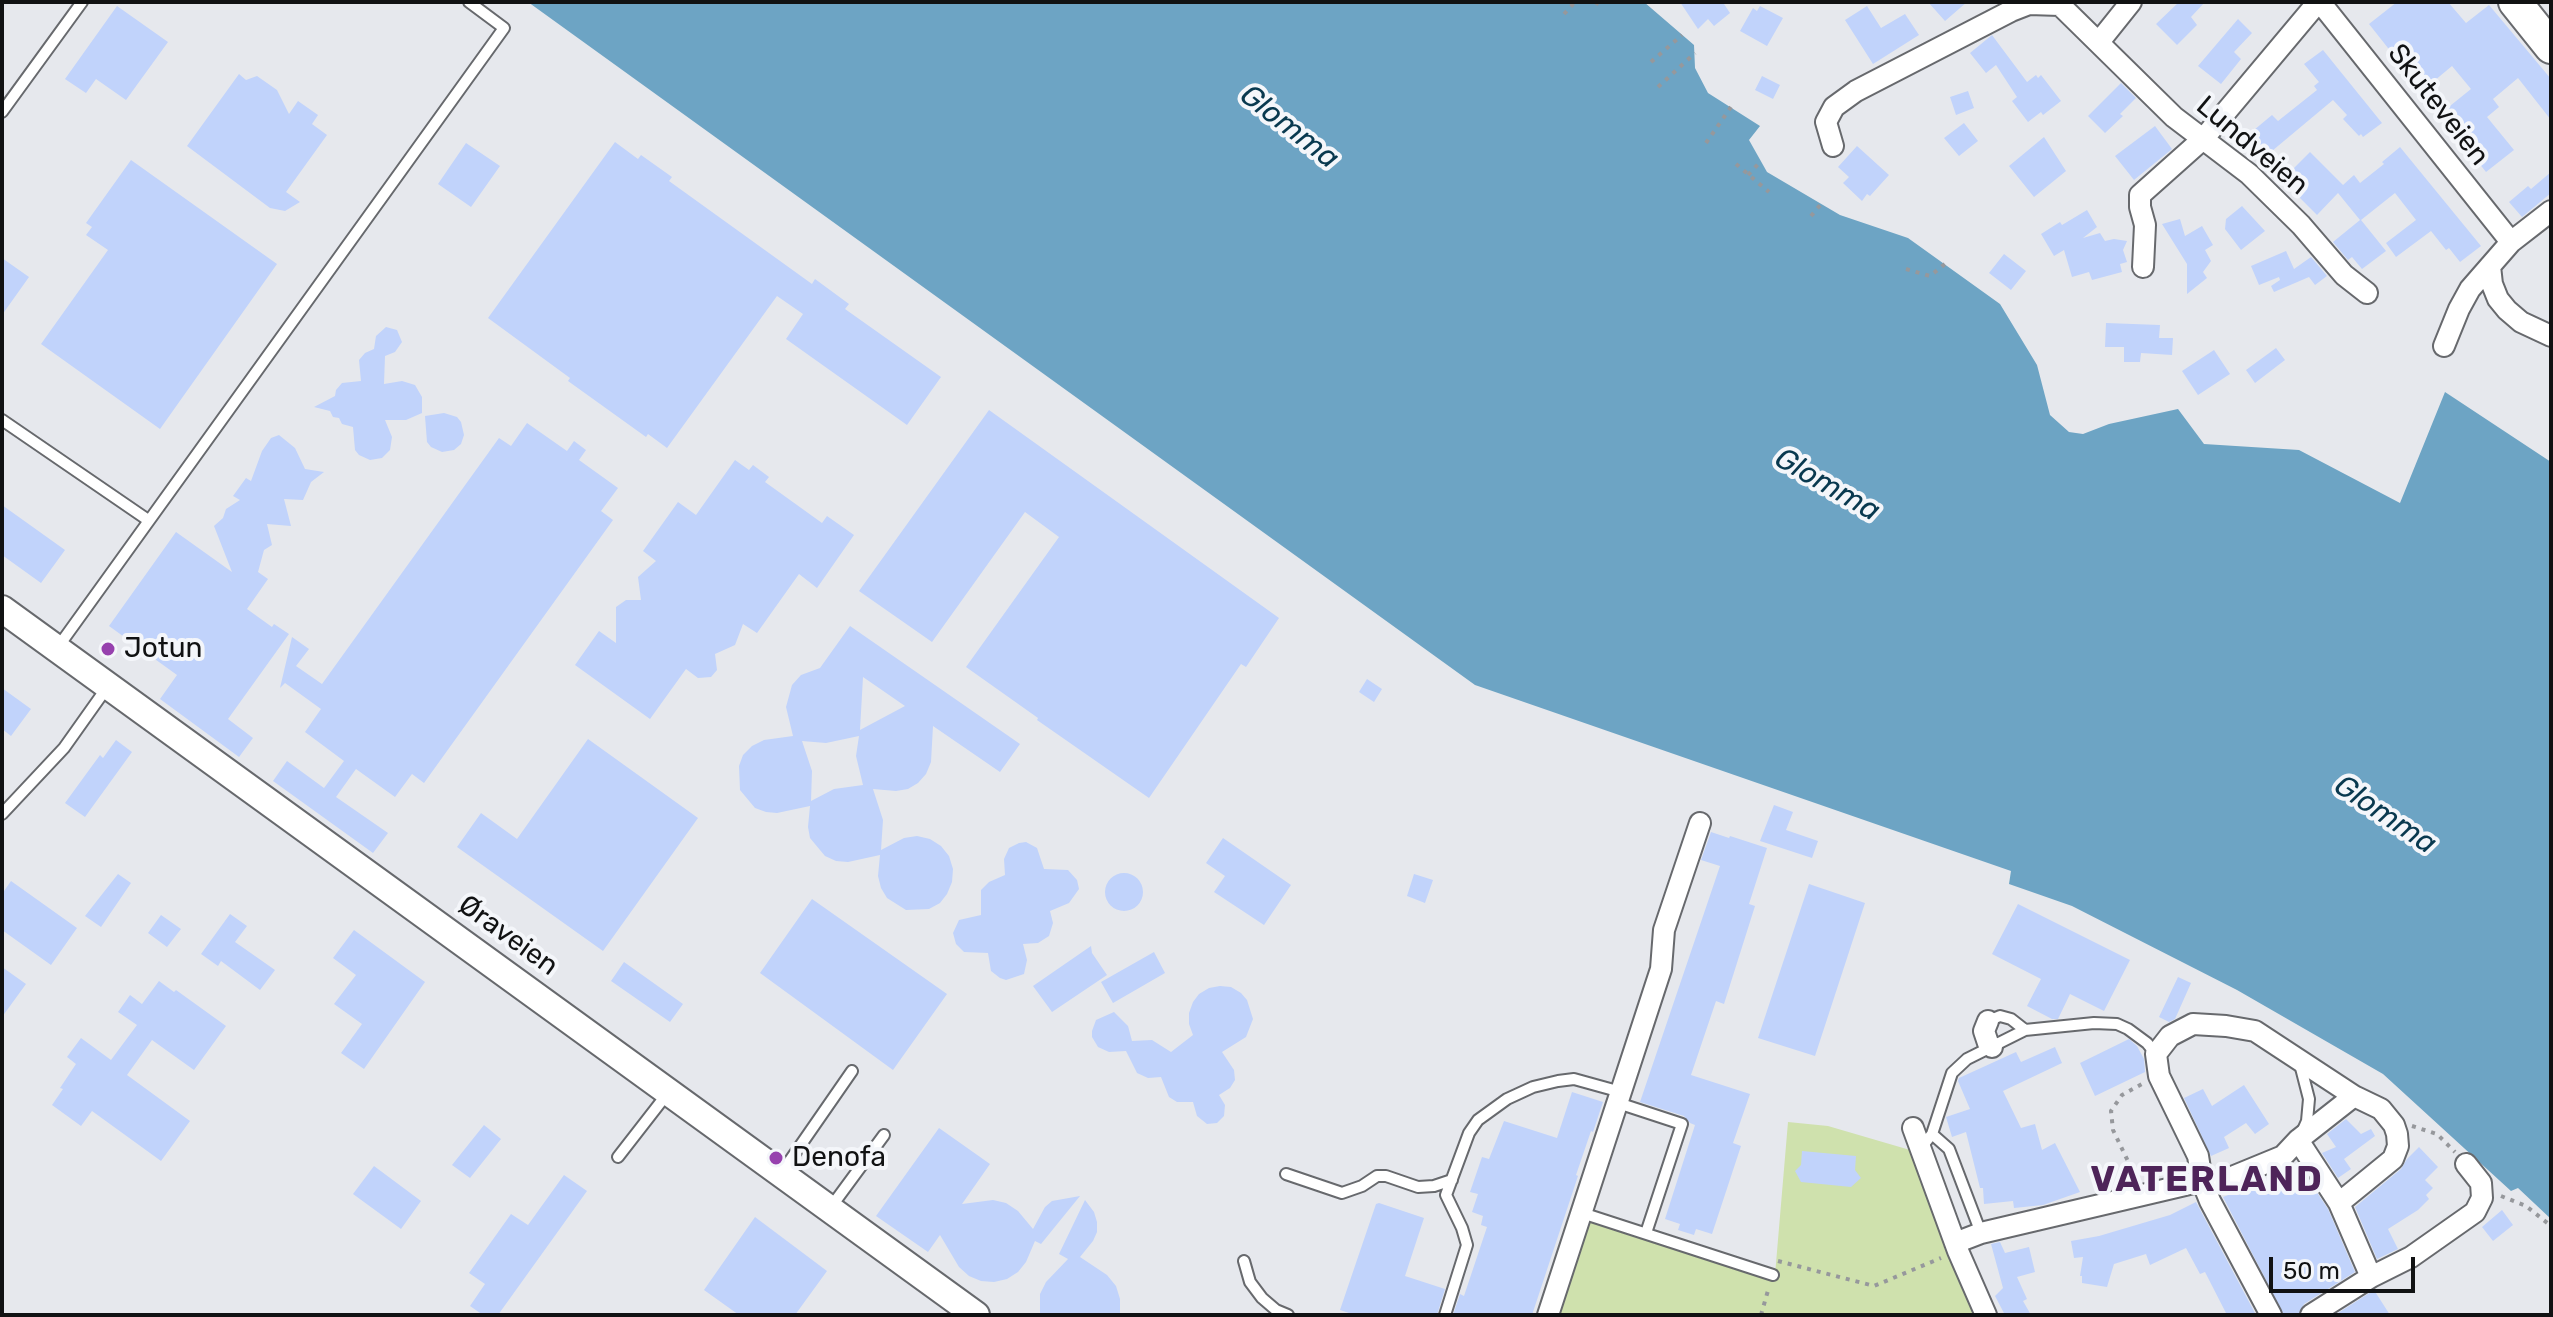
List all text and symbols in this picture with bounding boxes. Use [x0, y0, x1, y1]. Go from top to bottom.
street label: Skuteveien [2380, 38, 2496, 172]
water label: Glomma [1232, 77, 1346, 177]
street label: Lundveien [2189, 89, 2315, 203]
water label: Glomma [1768, 440, 1886, 530]
place label: Jotun [124, 632, 202, 666]
marker: Jotun [99, 640, 117, 658]
water label: Glomma [2327, 768, 2443, 862]
street label: Øraveien [452, 889, 564, 983]
place label: Denofa [792, 1141, 886, 1175]
marker: Denofa [767, 1149, 785, 1167]
district label: VATERLAND [2090, 1159, 2324, 1203]
scale bar [2273, 1241, 2419, 1291]
text: 50 m [2283, 1257, 2340, 1285]

